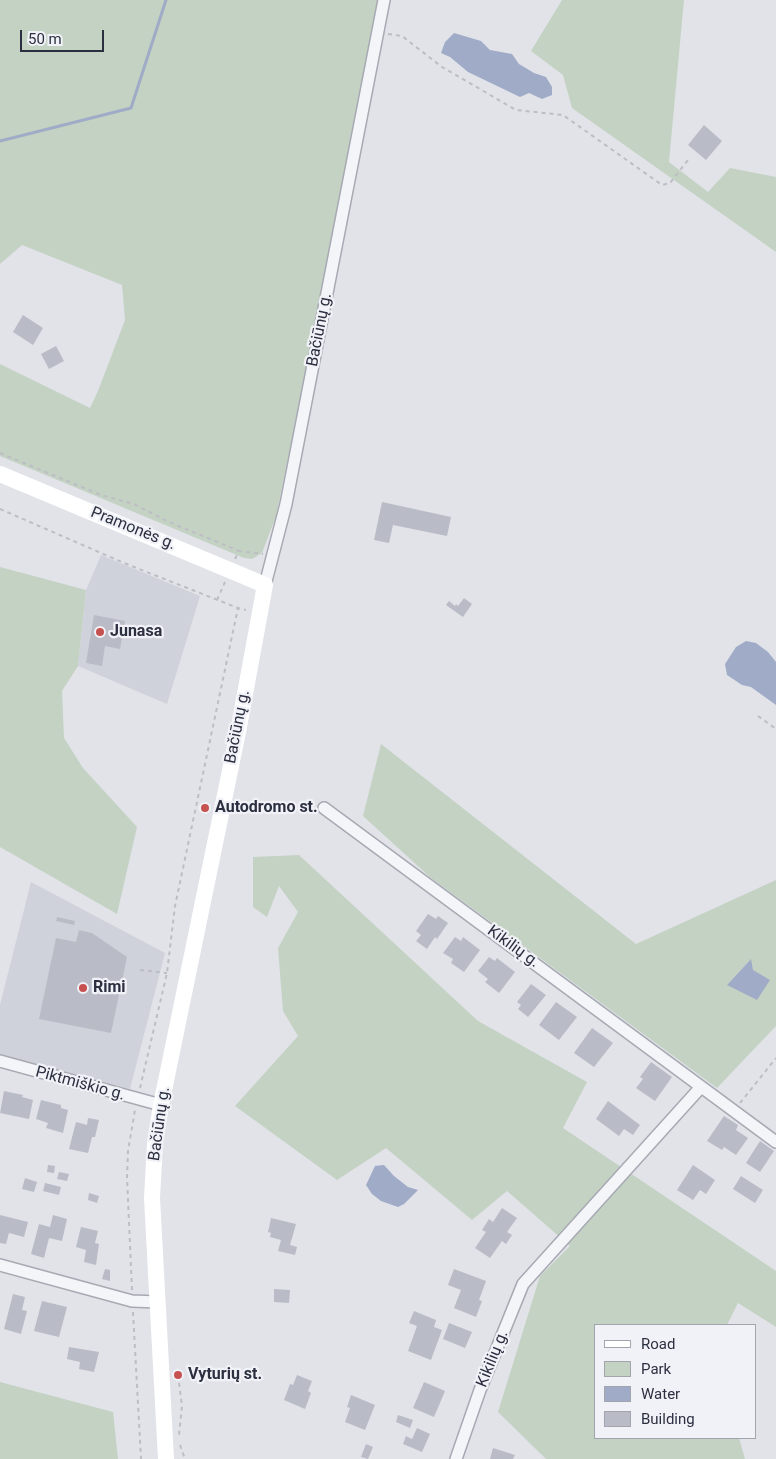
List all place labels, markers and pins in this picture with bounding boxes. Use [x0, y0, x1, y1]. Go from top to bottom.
place label: Junasa [110, 622, 162, 642]
marker: Junasa [94, 626, 106, 638]
place label: Autodromo st. [215, 798, 318, 818]
marker: Autodromo st. [199, 802, 211, 814]
place label: Rimi [93, 978, 126, 998]
marker: Rimi [77, 982, 89, 994]
place label: Vyturių st. [188, 1365, 262, 1385]
marker: Vyturių st. [172, 1369, 184, 1381]

